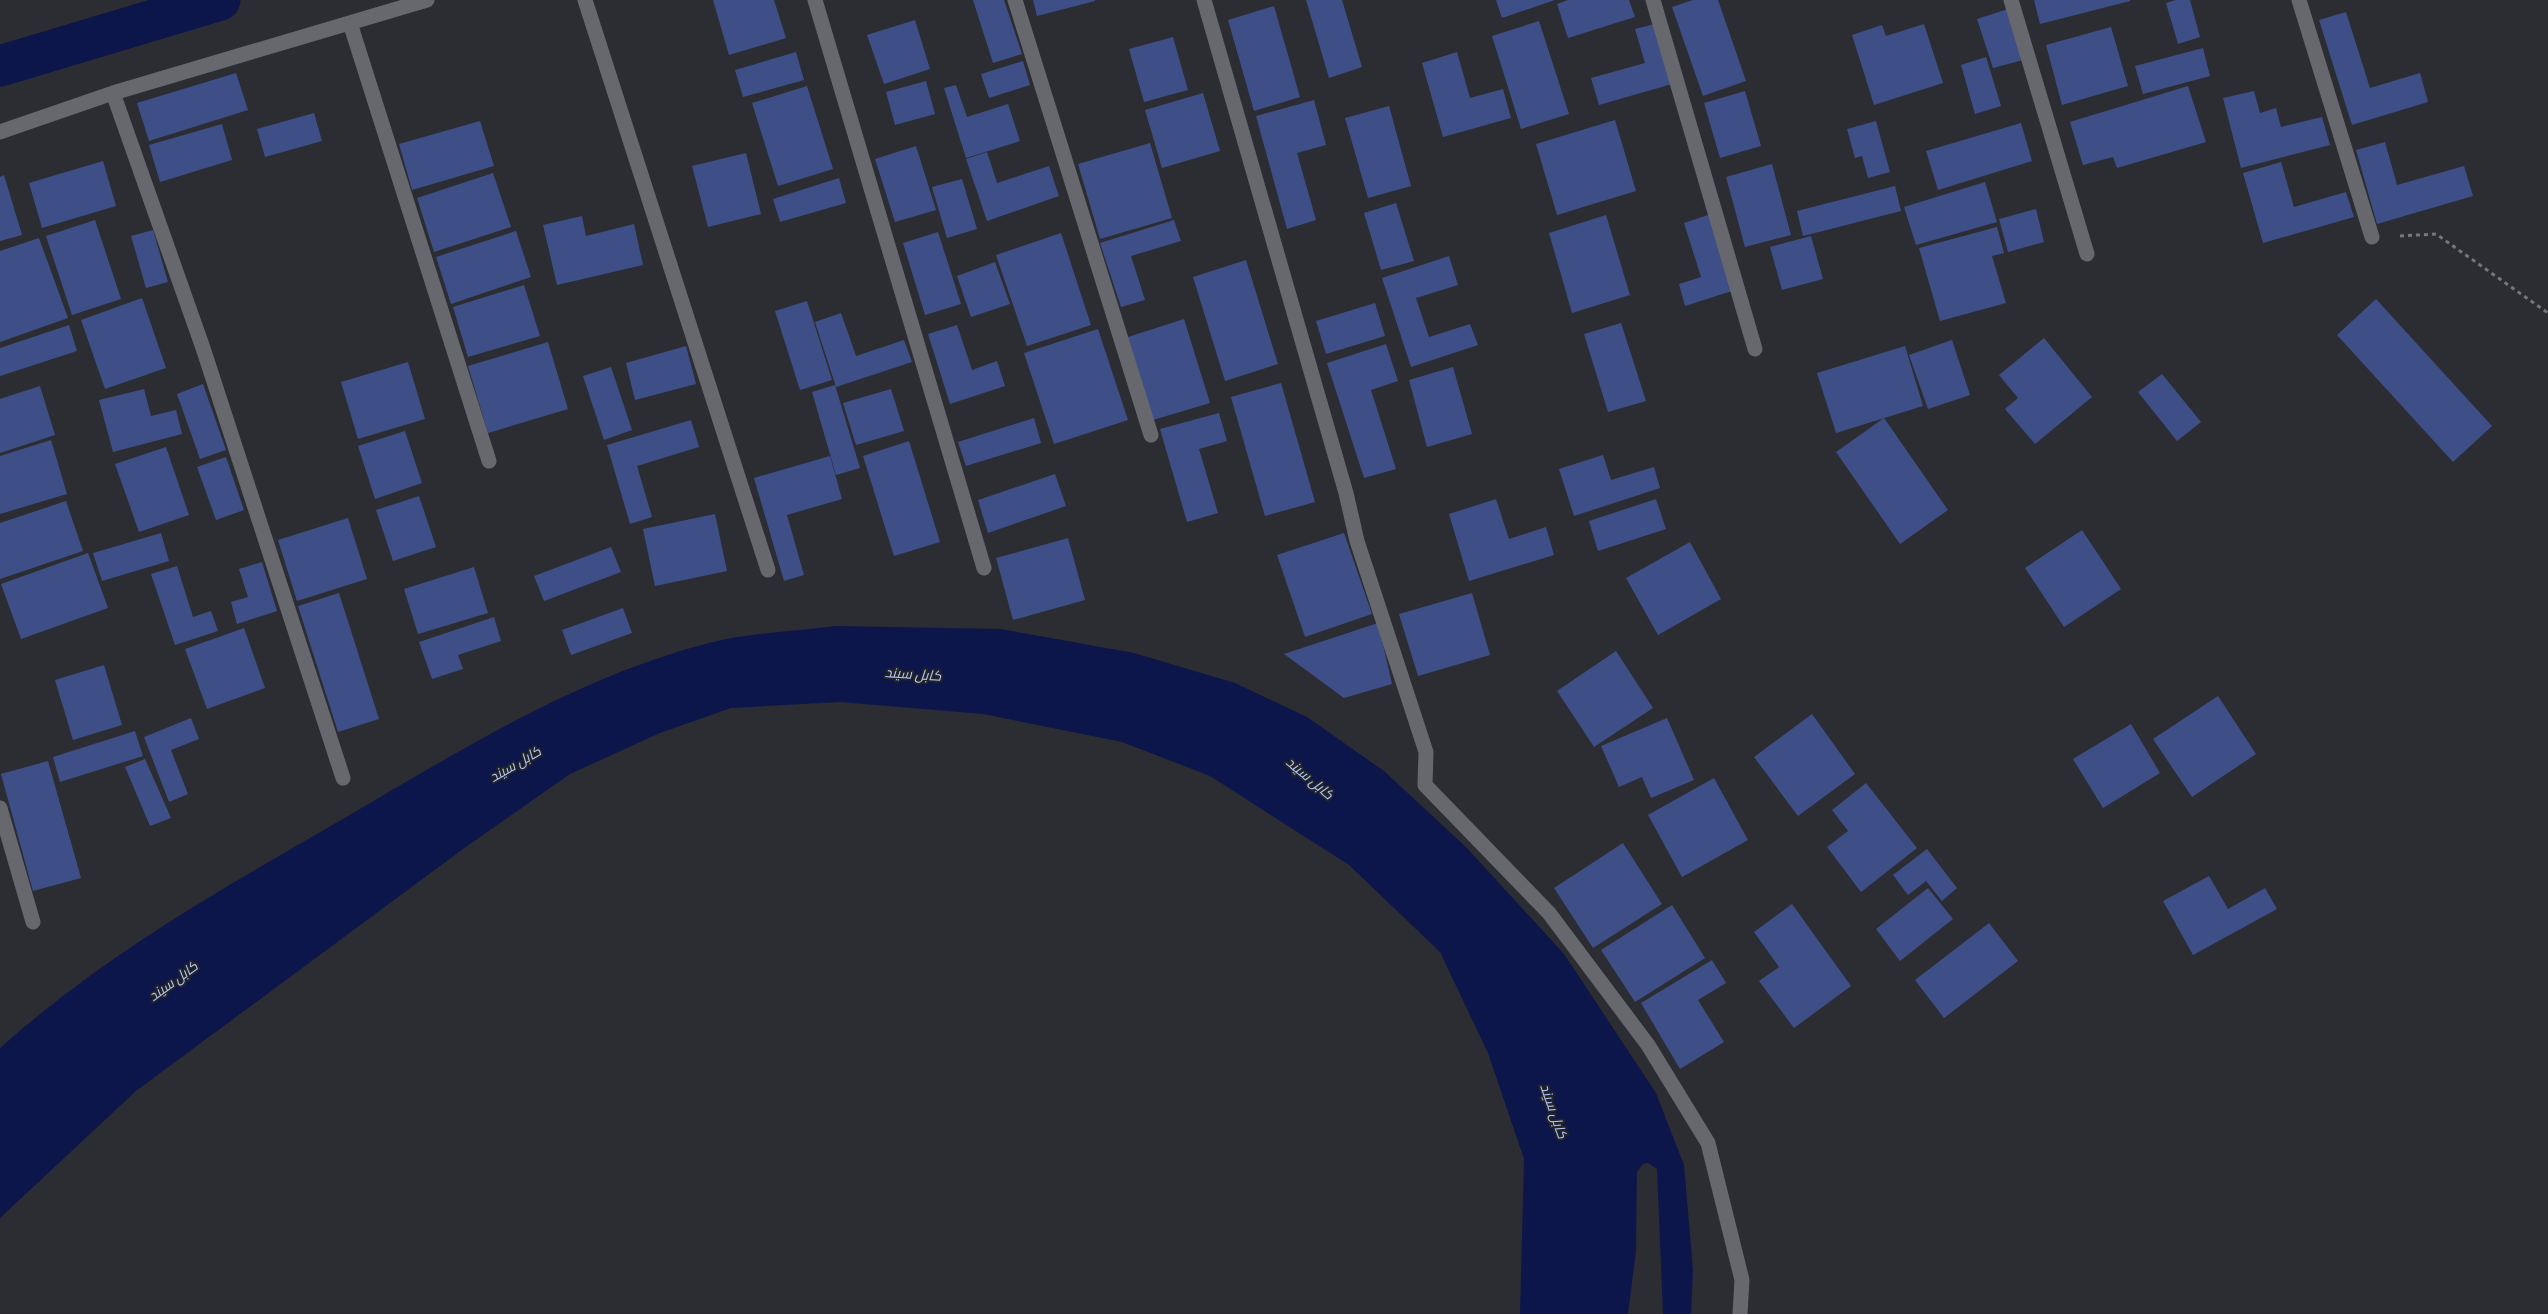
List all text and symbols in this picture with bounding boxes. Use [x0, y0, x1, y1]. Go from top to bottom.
water label: کابل سيند [884, 663, 942, 685]
water label: کابل سيند [486, 742, 544, 786]
water label: کابل سيند [1283, 753, 1338, 803]
water label: کابل سيند [145, 957, 201, 1005]
water label: کابل سيند [1536, 1081, 1572, 1141]

